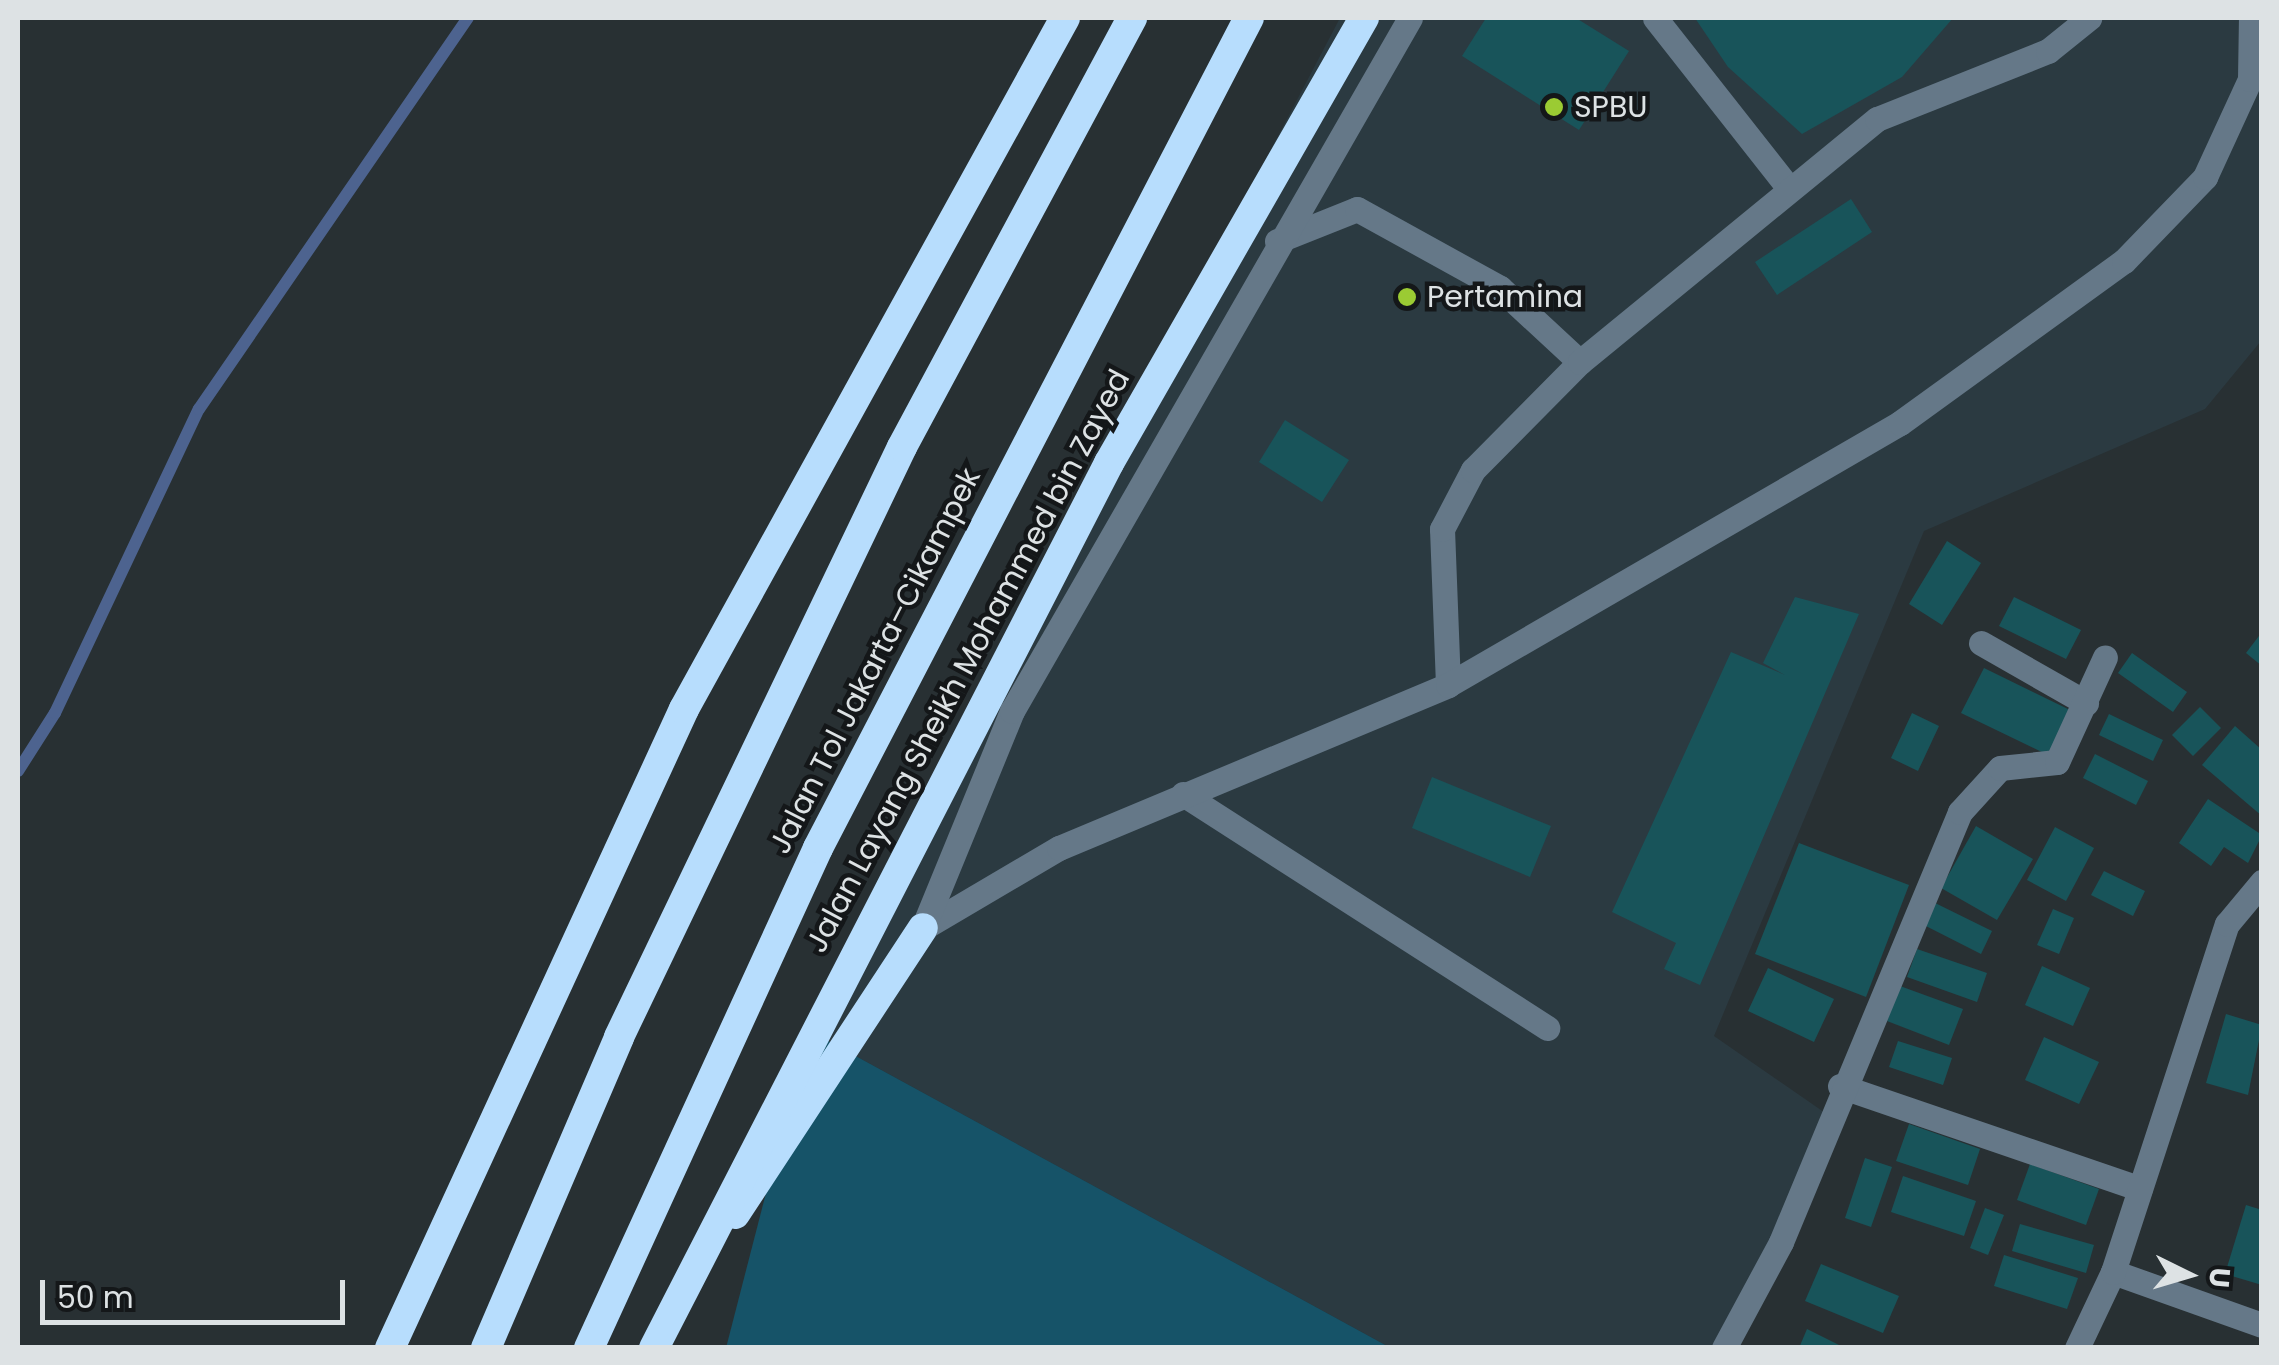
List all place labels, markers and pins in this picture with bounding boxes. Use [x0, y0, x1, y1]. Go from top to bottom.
place label: SPBU [1574, 89, 1648, 125]
marker: SPBU [1543, 96, 1565, 118]
place label: Pertamina [1427, 279, 1583, 315]
marker: Pertamina [1396, 286, 1418, 308]

